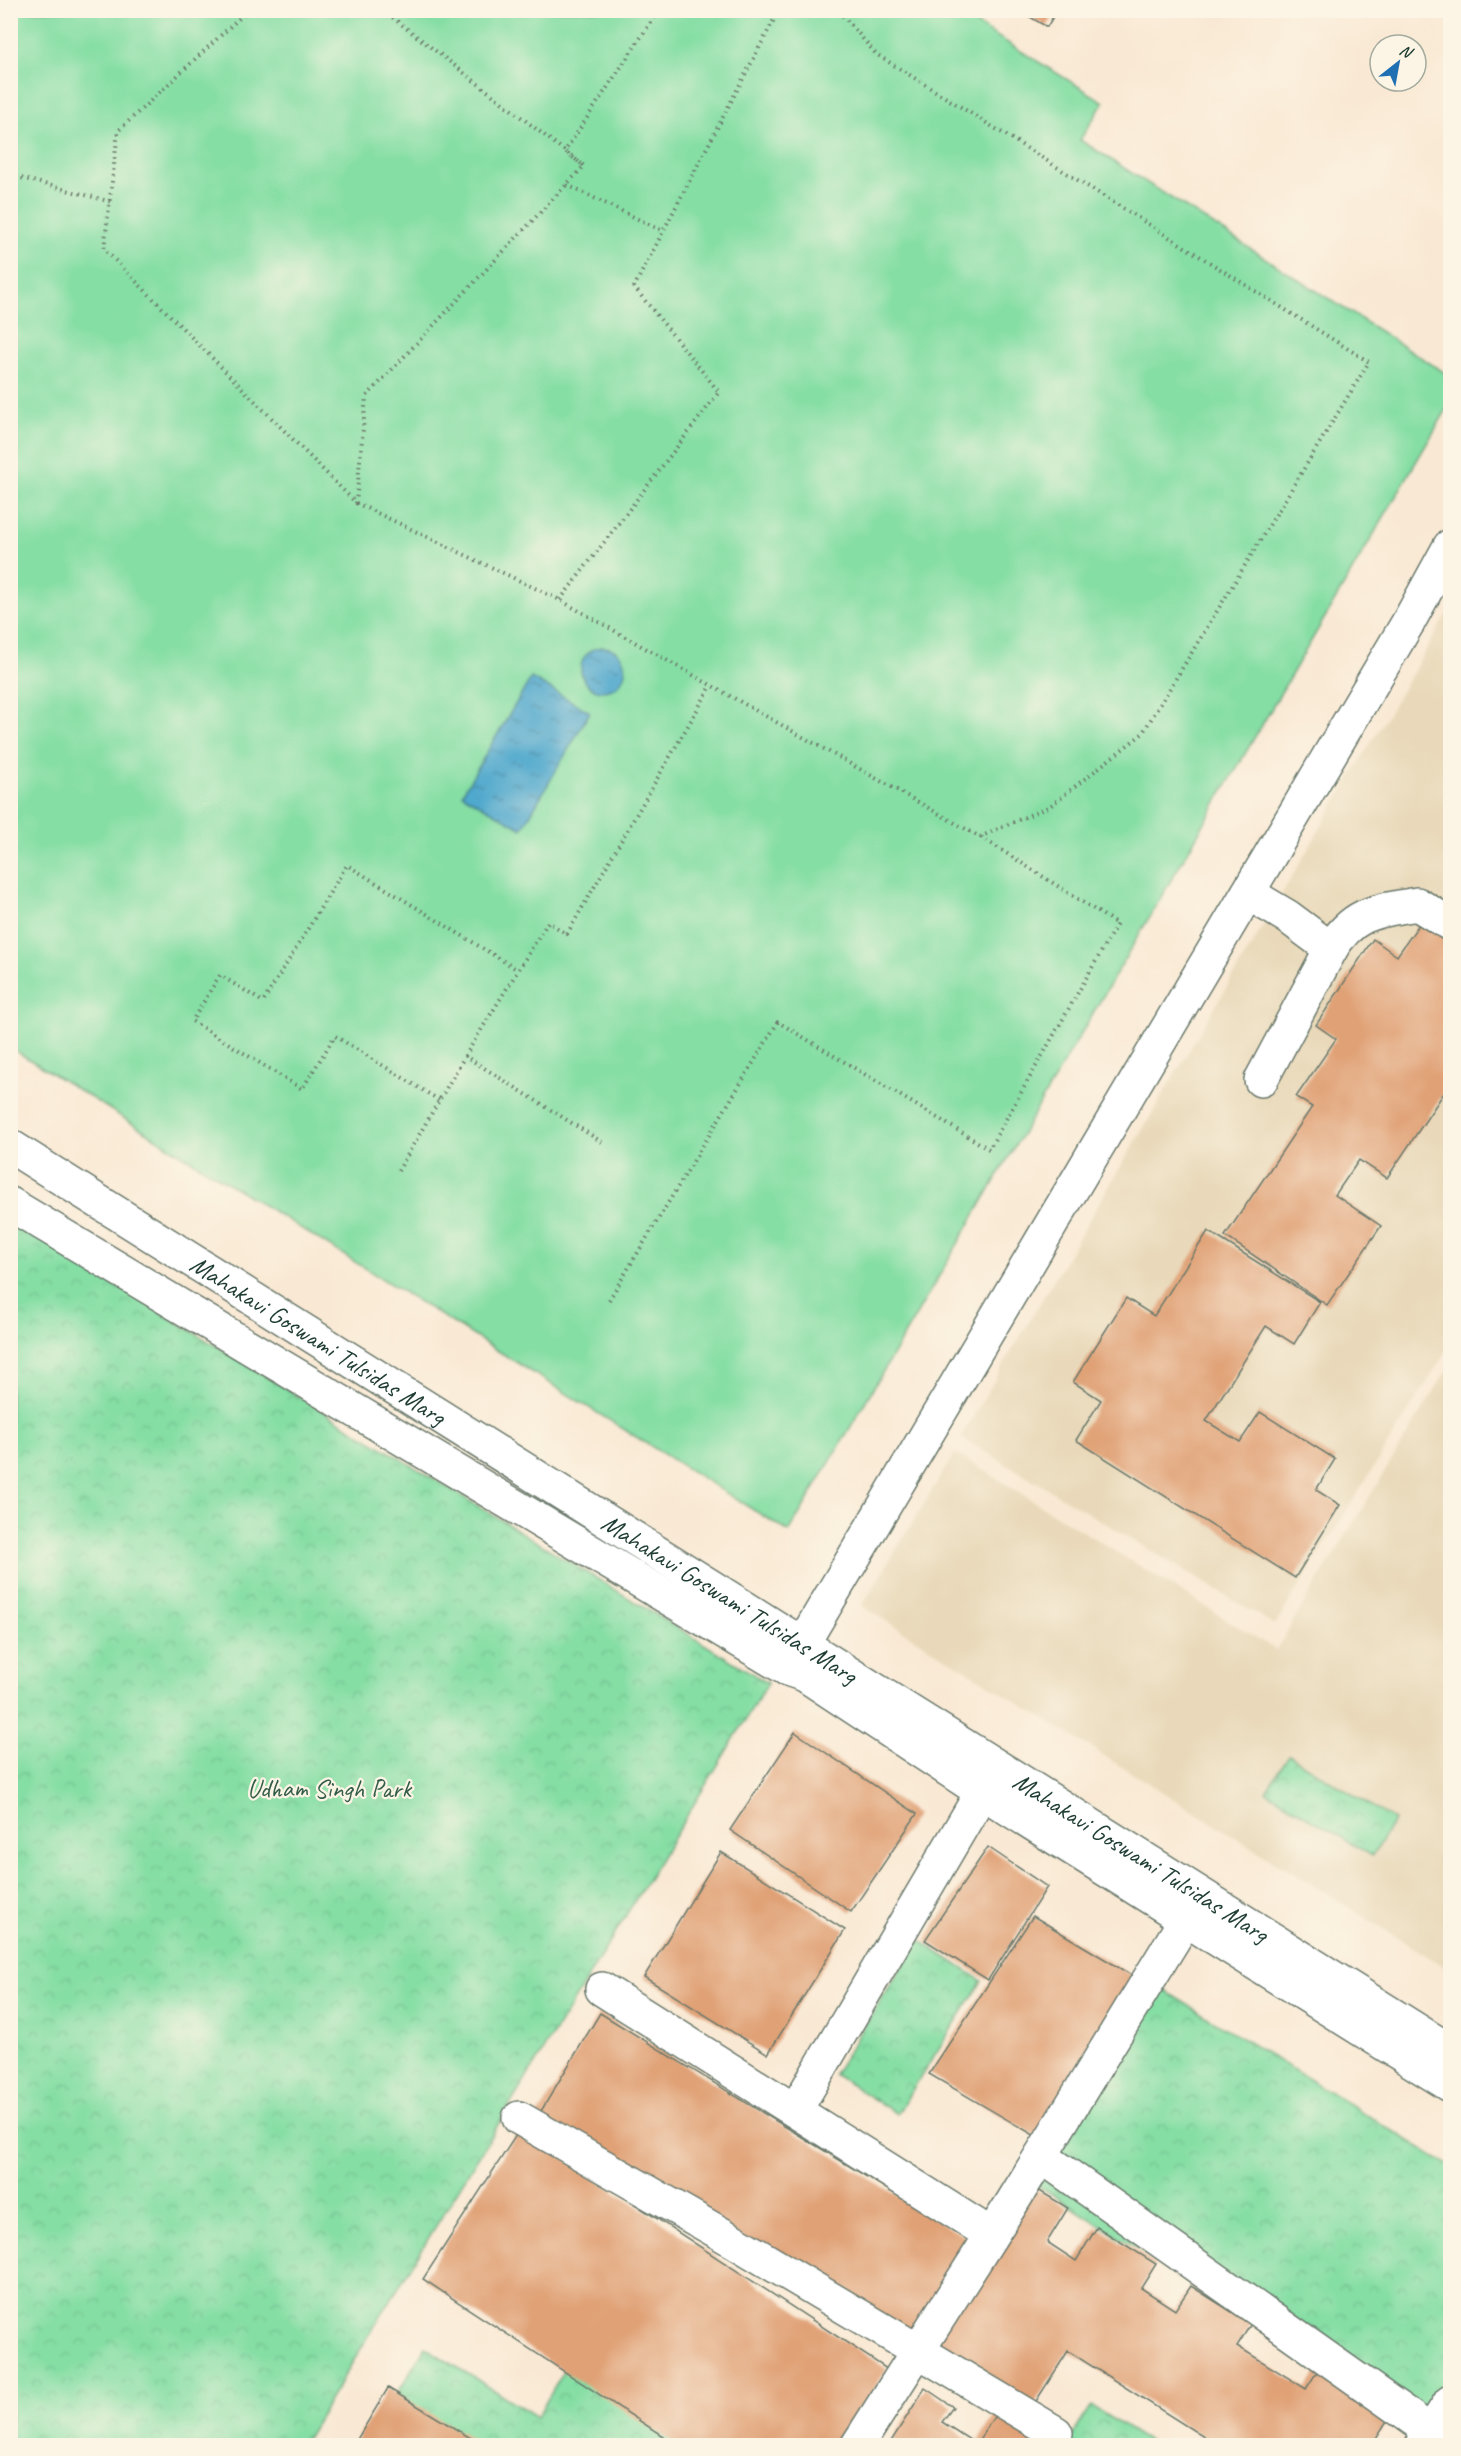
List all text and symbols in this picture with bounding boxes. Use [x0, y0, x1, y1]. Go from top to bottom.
north arrow [1368, 33, 1428, 93]
text: N [1396, 40, 1417, 64]
street label: Mahakavi Goswami Tulsidas Marg [184, 1247, 453, 1434]
street label: Mahakavi Goswami Tulsidas Marg [595, 1506, 865, 1692]
street label: Mahakavi Goswami Tulsidas Marg [1007, 1765, 1276, 1951]
park label: Udham Singh Park [247, 1772, 412, 1805]

